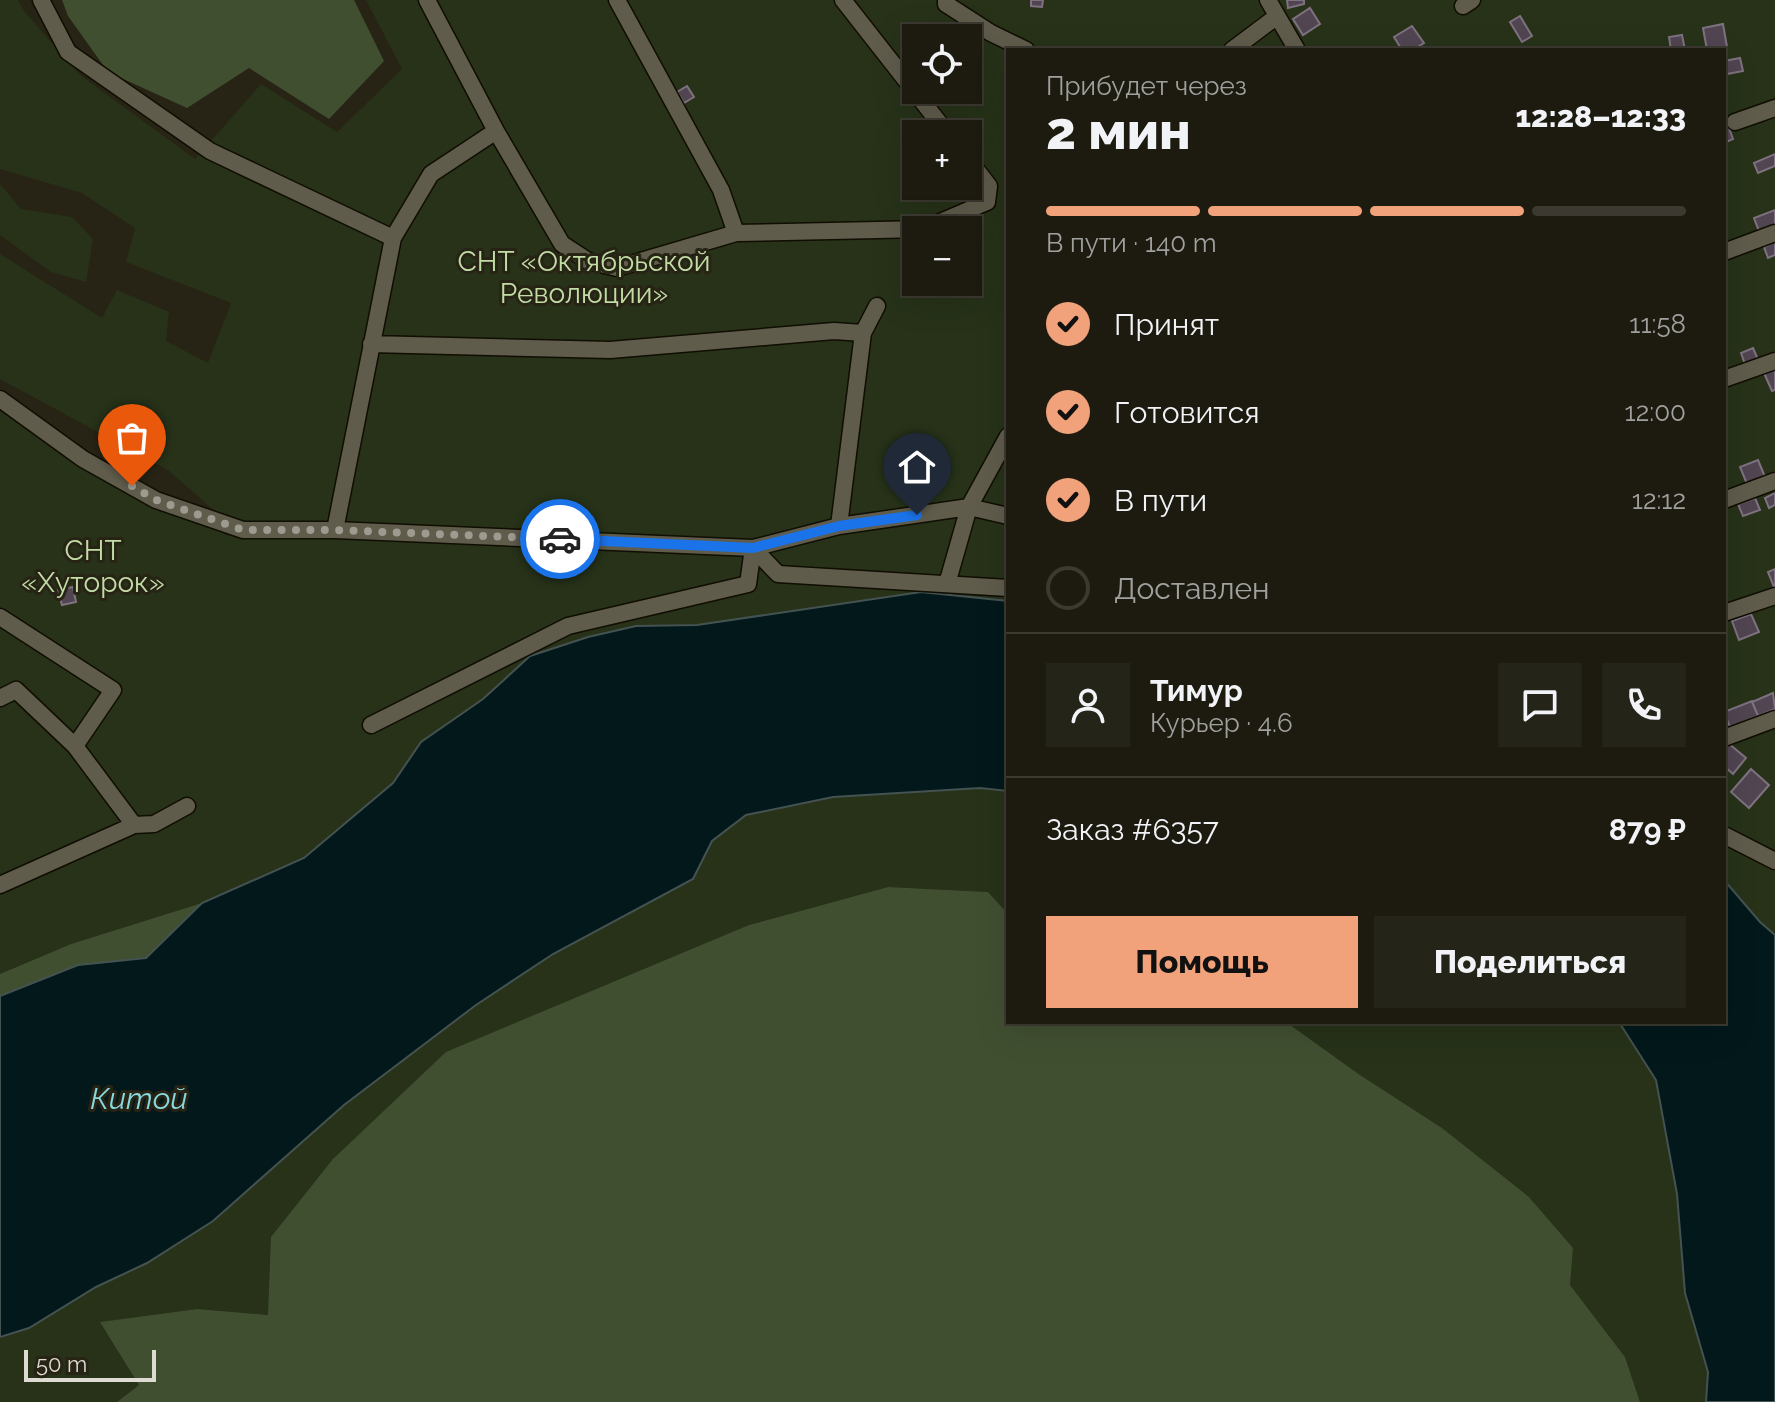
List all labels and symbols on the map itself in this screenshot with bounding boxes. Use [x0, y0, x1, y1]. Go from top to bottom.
park label: СНТ «Октябрьской Революции» [458, 245, 710, 310]
pin [98, 404, 166, 486]
pin [883, 433, 951, 515]
courier [520, 499, 600, 579]
park label: СНТ «Хуторок» [21, 534, 165, 599]
water label: Китой [90, 1081, 188, 1116]
scale bar [24, 1346, 156, 1382]

